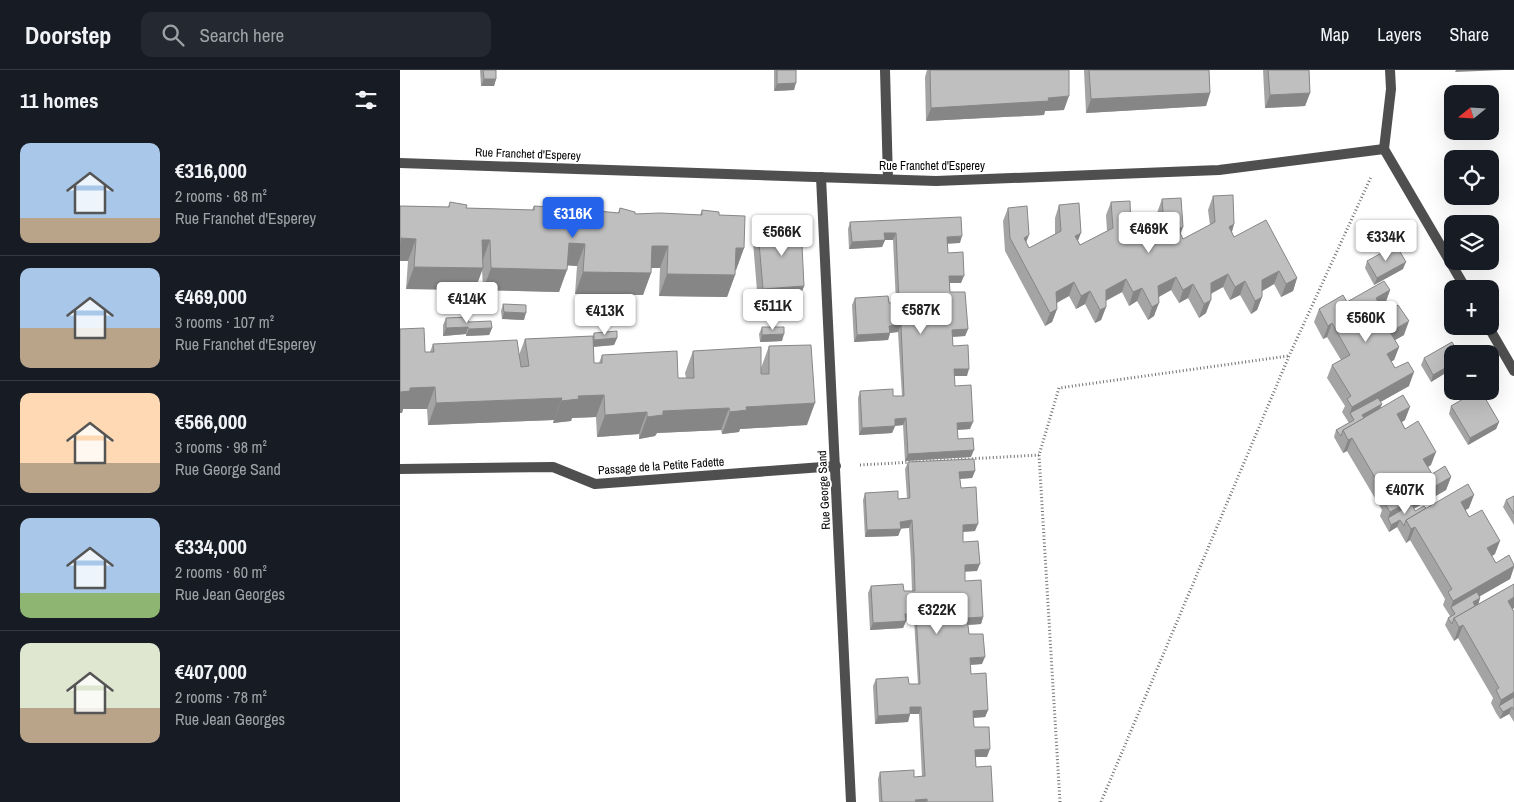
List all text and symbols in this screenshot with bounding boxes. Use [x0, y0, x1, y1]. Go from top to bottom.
search box [141, 12, 491, 57]
text: Doorstep [25, 19, 111, 51]
icon: search [159, 21, 187, 49]
text: Search here [199, 22, 284, 48]
text: Map [1321, 22, 1349, 47]
text: Layers [1377, 22, 1422, 47]
text: Share [1450, 22, 1489, 47]
north arrow [1444, 85, 1499, 140]
map controls [1444, 85, 1499, 400]
text: 11 homes [20, 86, 99, 115]
icon: filters [352, 86, 380, 114]
street label: Rue Franchet d'Esperey [475, 144, 581, 164]
button: locate [1444, 150, 1499, 205]
text: €316,000 [175, 156, 247, 185]
street label: Rue Franchet d'Esperey [879, 158, 985, 174]
icon: home [60, 163, 120, 223]
text: 2 rooms · 68 m² [175, 185, 267, 207]
pin: €316K [538, 196, 608, 239]
text: €316K [554, 202, 592, 224]
text: Rue Franchet d'Esperey [175, 207, 316, 229]
pin: €469K [1114, 212, 1184, 254]
pin: €566K [747, 214, 817, 257]
button: layers [1444, 215, 1499, 270]
text: €469K [1130, 217, 1168, 239]
text: €566K [763, 220, 801, 242]
pin: €334K [1351, 220, 1421, 262]
text: €334K [1367, 225, 1405, 247]
button: + [1444, 280, 1499, 335]
text: €469,000 [175, 282, 247, 311]
pin: €414K [432, 282, 502, 324]
text: €414K [448, 287, 486, 309]
icon: home [60, 288, 120, 348]
pin: €511K [738, 288, 808, 331]
pin: €587K [886, 292, 956, 335]
pin: €413K [570, 294, 640, 336]
text: €511K [754, 294, 792, 316]
text: €587K [902, 298, 940, 320]
text: €413K [586, 299, 624, 321]
pin: €560K [1331, 300, 1401, 343]
text: €560K [1347, 306, 1385, 328]
text: 3 rooms · 107 m² [175, 311, 274, 333]
text: Rue Franchet d'Esperey [175, 333, 316, 355]
button: − [1444, 345, 1499, 400]
text: €566,000 [175, 407, 247, 436]
icon: home [60, 413, 120, 473]
text: 3 rooms · 98 m² [175, 436, 267, 458]
street label: Rue George Sand [814, 450, 834, 530]
street label: Passage de la Petite Fadette [597, 454, 725, 478]
text: Rue George Sand [175, 458, 281, 480]
pin: €407K [1370, 472, 1440, 515]
text: €407K [1386, 478, 1424, 500]
text: €334,000 [175, 532, 247, 561]
icon: home [60, 538, 120, 598]
text: 2 rooms · 60 m² [175, 561, 267, 583]
text: Rue Jean Georges [175, 583, 285, 605]
pin: €322K [902, 592, 972, 635]
text: €322K [918, 598, 956, 620]
text: €407,000 [175, 657, 247, 686]
icon: home [60, 663, 120, 723]
text: 2 rooms · 78 m² [175, 686, 267, 708]
text: Rue Jean Georges [175, 708, 285, 730]

